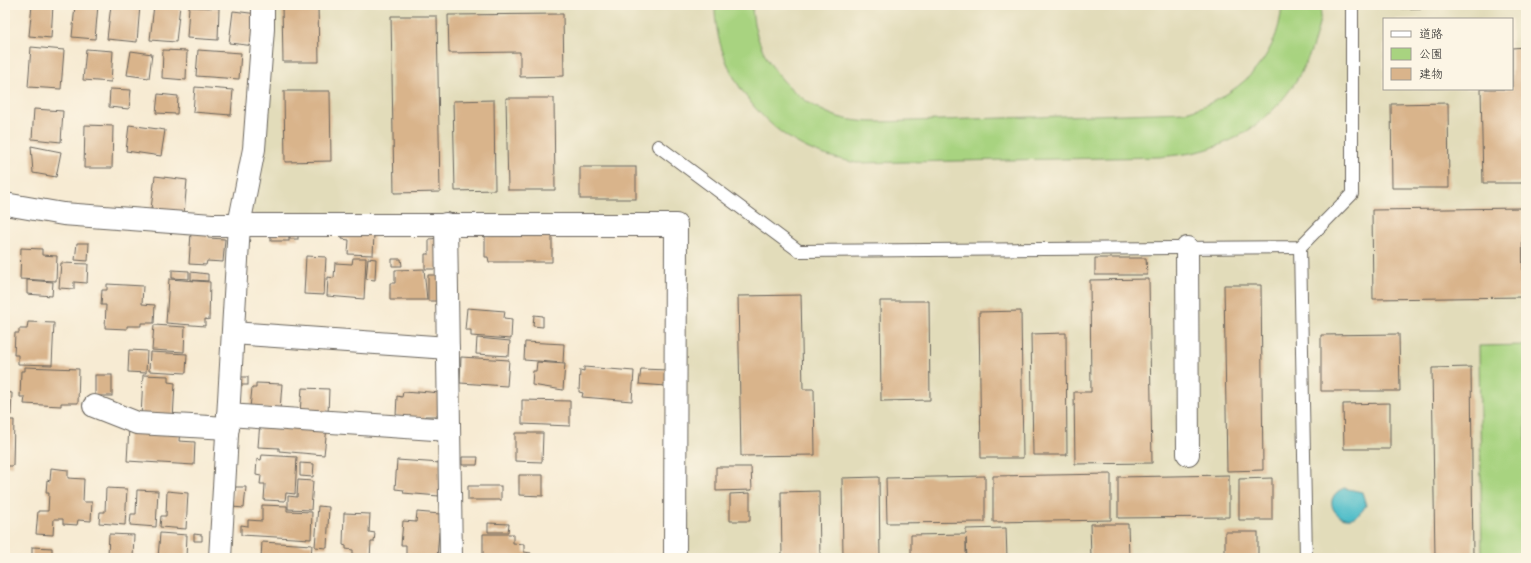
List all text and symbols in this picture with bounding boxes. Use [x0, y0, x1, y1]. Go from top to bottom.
legend [1383, 18, 1513, 90]
text: 道路 [1419, 26, 1443, 42]
text: 公園 [1419, 46, 1443, 62]
text: 建物 [1419, 66, 1443, 82]

